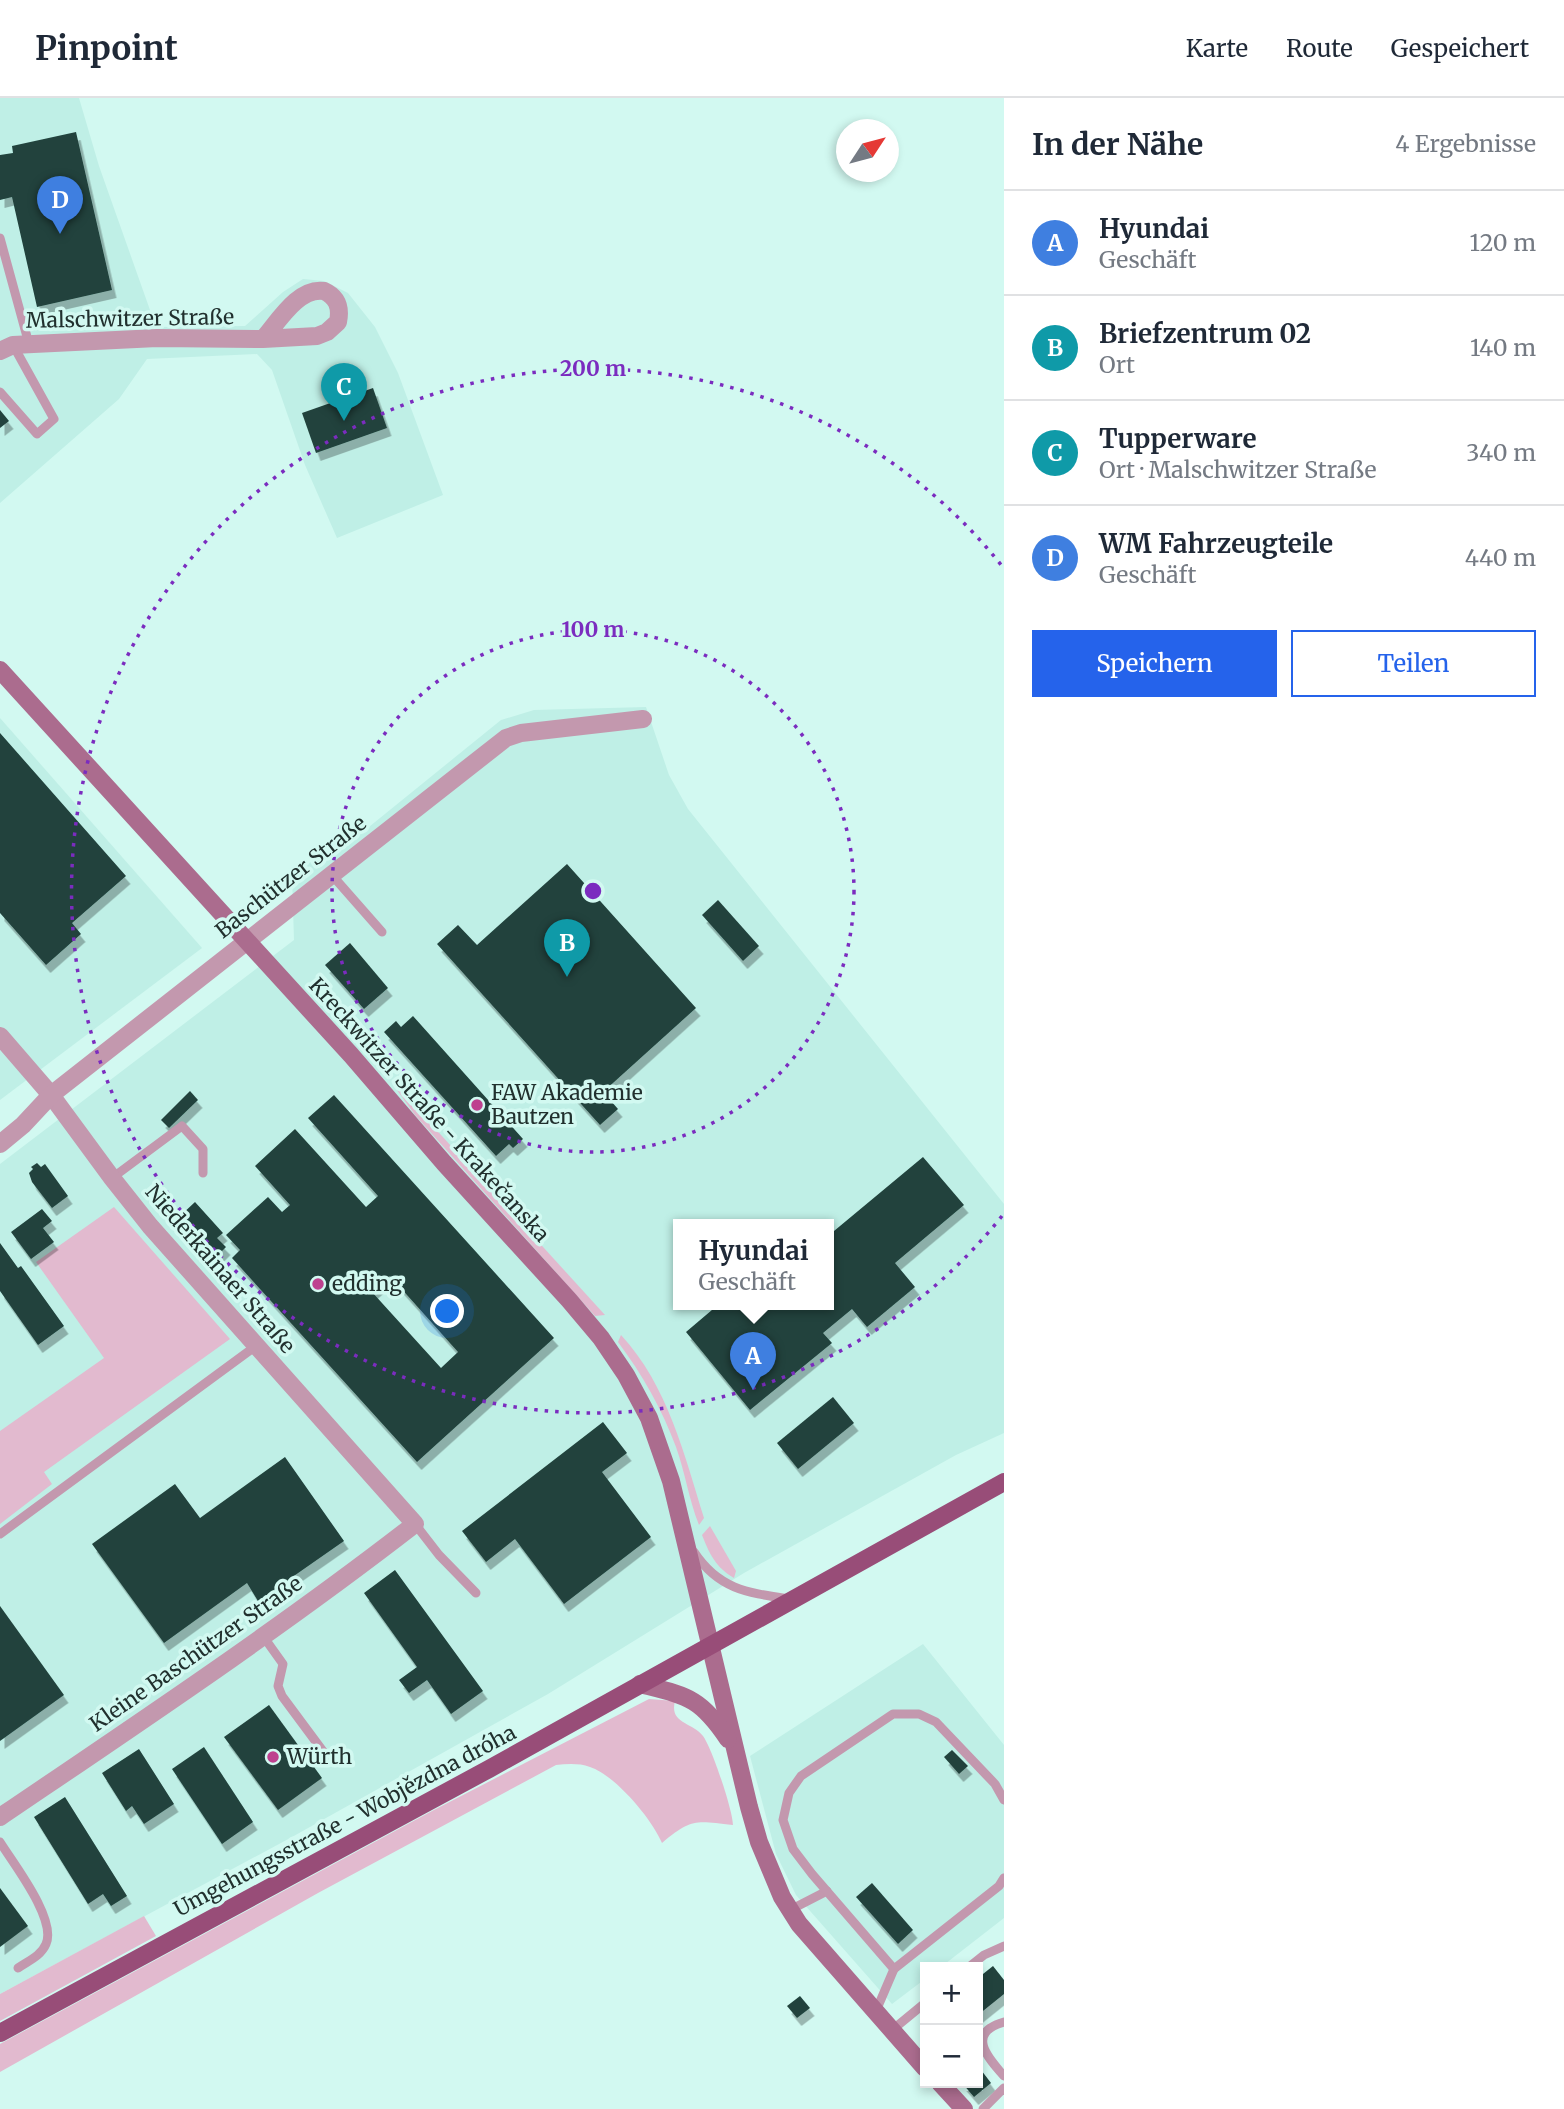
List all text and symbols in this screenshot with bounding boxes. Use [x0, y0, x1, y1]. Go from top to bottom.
text: Pinpoint [35, 28, 178, 69]
text: Karte [1186, 33, 1248, 64]
text: Route [1286, 33, 1353, 64]
text: Gespeichert [1391, 33, 1529, 64]
north arrow [836, 119, 899, 182]
text: In der Nähe [1032, 125, 1203, 163]
text: 4 Ergebnisse [1395, 129, 1536, 158]
pin: D [37, 176, 83, 234]
text: Hyundai [1099, 212, 1209, 245]
text: A [1047, 228, 1063, 257]
text: 120 m [1470, 228, 1536, 257]
text: Geschäft [1099, 245, 1197, 274]
street label: Malschwitzer Straße [26, 303, 234, 334]
text: Briefzentrum 02 [1099, 317, 1311, 350]
text: B [1047, 333, 1063, 362]
text: 140 m [1470, 333, 1536, 362]
text: Ort [1099, 350, 1135, 379]
text: 200 m [560, 355, 626, 382]
pin: C [321, 363, 367, 421]
text: Tupperware [1099, 422, 1257, 455]
text: C [1047, 438, 1063, 467]
text: 340 m [1466, 438, 1536, 467]
text: Ort · Malschwitzer Straße [1099, 455, 1377, 484]
text: WM Fahrzeugteile [1099, 527, 1333, 560]
text: D [1046, 543, 1064, 572]
text: 440 m [1465, 543, 1536, 572]
text: Geschäft [1099, 560, 1197, 589]
text: 100 m [562, 616, 624, 643]
button: Speichern [1032, 630, 1277, 697]
button: Teilen [1291, 630, 1536, 697]
street label: Baschützer Straße [210, 809, 372, 944]
centre of rings [581, 879, 605, 903]
pin: B [544, 919, 590, 977]
street label: Kreckwitzer Straße - Krakečanska [303, 972, 555, 1247]
place label: FAW Akademie Bautzen [491, 1079, 643, 1130]
marker: FAW Akademie Bautzen [469, 1097, 485, 1113]
street label: Niederkainaer Straße [140, 1179, 301, 1359]
popup [673, 1219, 834, 1310]
text: Hyundai [698, 1234, 809, 1267]
text: Geschäft [698, 1267, 796, 1296]
place label: edding [332, 1270, 402, 1297]
marker: edding [310, 1276, 326, 1292]
your location [430, 1294, 464, 1328]
pin: A [730, 1332, 776, 1390]
street label: Kleine Baschützer Straße [84, 1570, 307, 1737]
street label: Umgehungsstraße - Wobjězdna dróha [169, 1719, 520, 1922]
place label: Würth [286, 1743, 352, 1770]
marker: Würth [265, 1749, 281, 1765]
map controls [920, 1962, 983, 2088]
button: + [920, 1962, 983, 2025]
button: − [920, 2025, 983, 2088]

